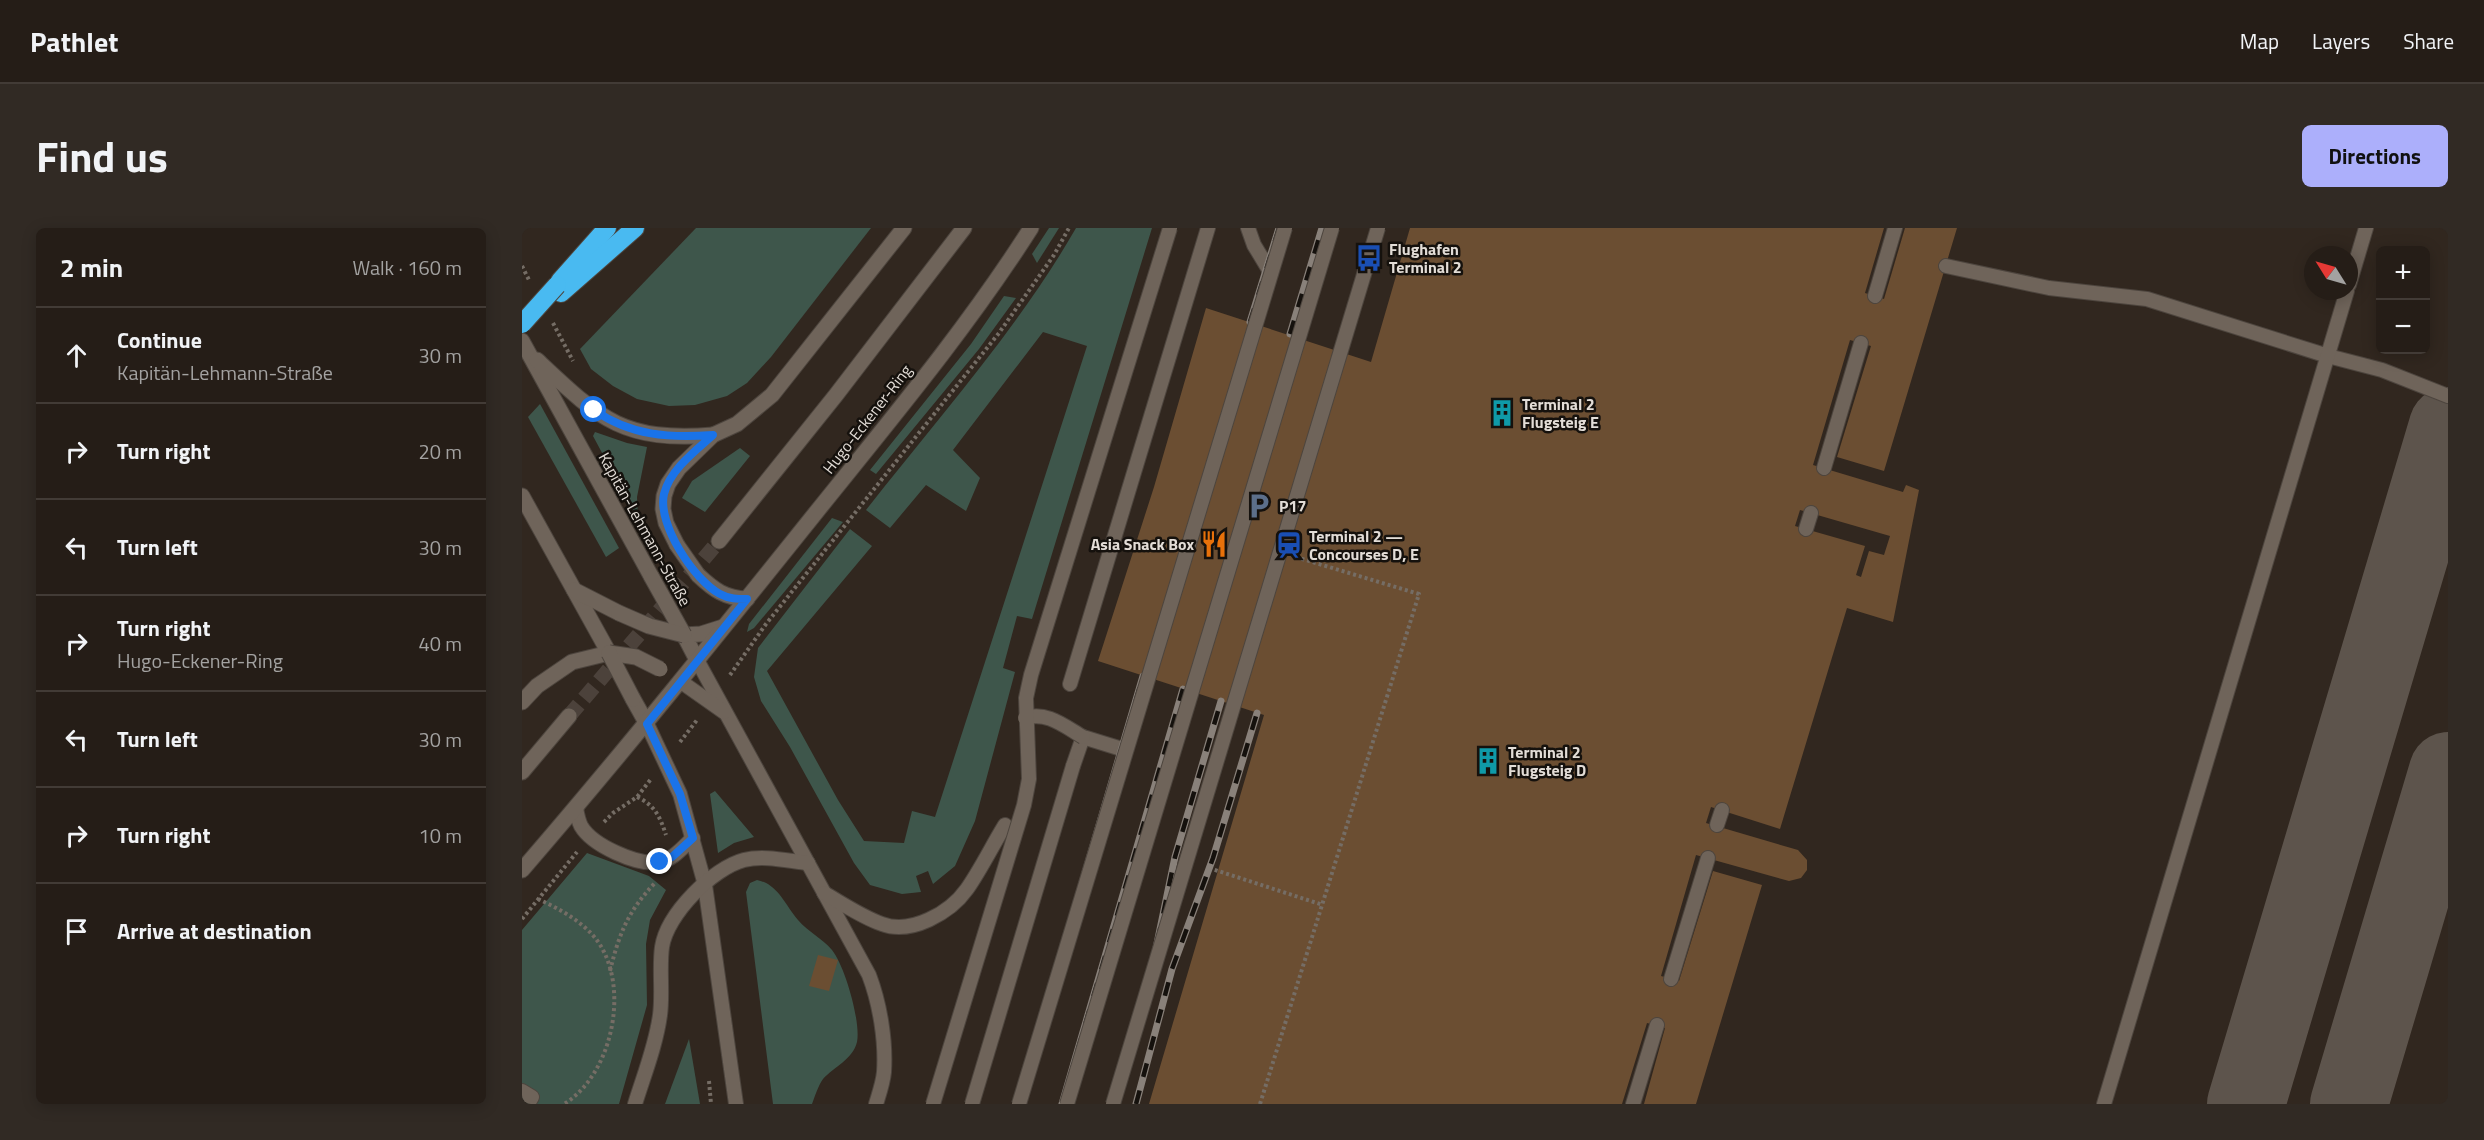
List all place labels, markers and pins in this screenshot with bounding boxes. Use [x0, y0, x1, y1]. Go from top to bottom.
place label: Flughafen Terminal 2 [1389, 237, 1462, 279]
bus stop icon: Flughafen Terminal 2 [1354, 243, 1384, 273]
place label: Terminal 2 Flugsteig E [1522, 392, 1599, 434]
building icon: Terminal 2 Flugsteig E [1487, 398, 1517, 428]
parking icon: P17 [1244, 491, 1274, 521]
place label: P17 [1279, 494, 1306, 518]
place label: Terminal 2 — Concourses D, E [1309, 524, 1419, 566]
restaurant icon: Asia Snack Box [1199, 529, 1229, 559]
station icon: Terminal 2 — Concourses D, E [1274, 530, 1304, 560]
place label: Asia Snack Box [1091, 532, 1194, 556]
place label: Terminal 2 Flugsteig D [1508, 740, 1586, 782]
building icon: Terminal 2 Flugsteig D [1473, 746, 1503, 776]

